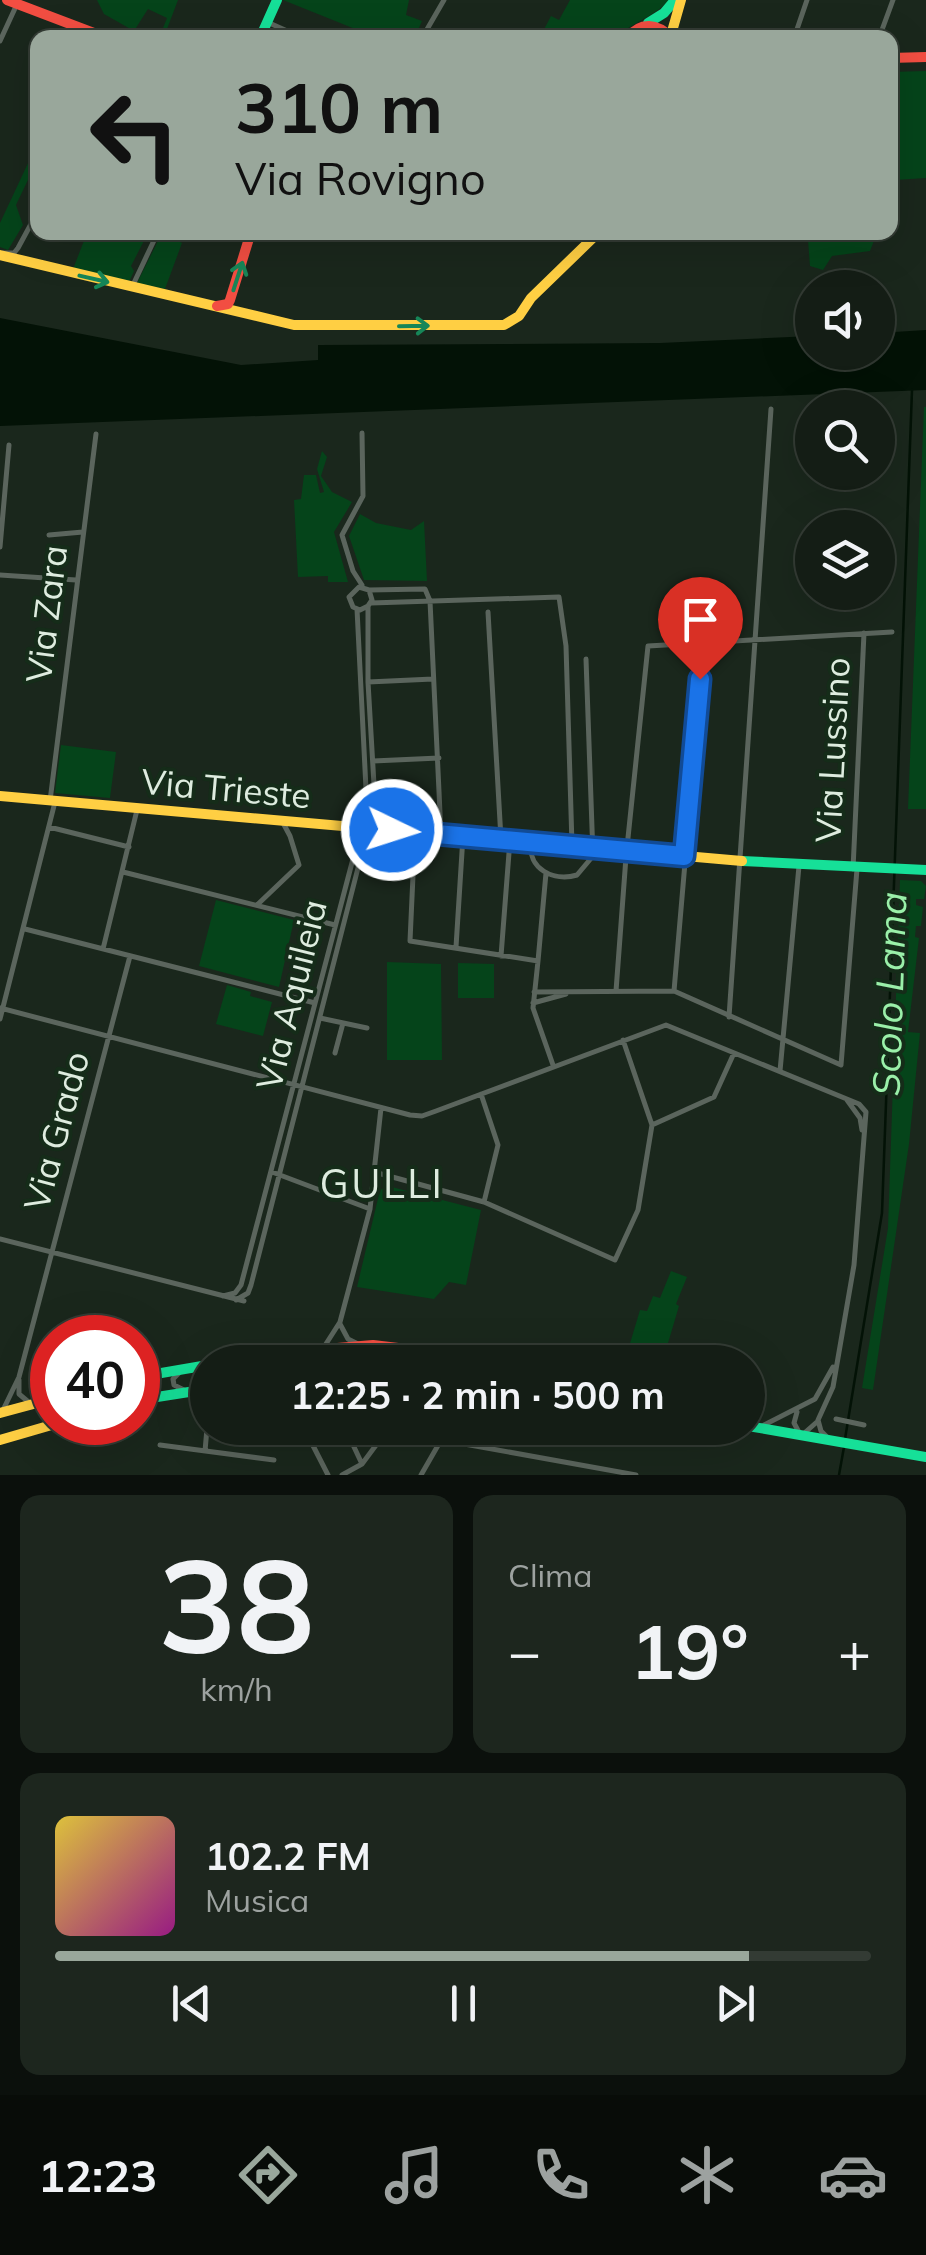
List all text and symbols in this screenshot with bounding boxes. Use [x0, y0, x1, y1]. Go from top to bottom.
text: 310 m [235, 63, 443, 151]
icon: left [70, 70, 200, 200]
text: Via Rovigno [235, 150, 486, 206]
one-way arrow [230, 261, 248, 292]
map controls [795, 270, 895, 610]
button: sound [795, 270, 895, 370]
one-way arrow [77, 271, 109, 289]
one-way arrow [396, 316, 429, 336]
button: search [795, 390, 895, 490]
button: layers [795, 510, 895, 610]
street label: Via Zara [16, 543, 76, 685]
pin [658, 577, 743, 680]
icon: arrive [673, 592, 728, 647]
street label: Via Lussino [805, 656, 859, 844]
street label: Via Trieste [140, 759, 313, 817]
position arrow [340, 778, 444, 882]
water label: Scolo Lama [861, 891, 917, 1097]
street label: Via Aquileia [246, 895, 336, 1095]
street label: Via Grado [14, 1046, 98, 1215]
district label: GULLI [320, 1158, 444, 1208]
speed limit sign: 40 [30, 1315, 160, 1445]
text: 12:25 · 2 min · 500 m [290, 1371, 665, 1419]
text: 38 [158, 1522, 315, 1686]
text: Clima [508, 1555, 592, 1595]
text: 19° [630, 1604, 749, 1698]
text: − [508, 1617, 541, 1686]
text: + [838, 1617, 871, 1686]
text: km/h [200, 1669, 273, 1709]
text: 102.2 FM [205, 1832, 371, 1880]
text: Musica [205, 1880, 309, 1920]
icon: previous [164, 1976, 219, 2031]
icon: pause [436, 1976, 491, 2031]
icon: next [708, 1976, 763, 2031]
icon: directions [233, 2140, 303, 2210]
icon: music [379, 2140, 449, 2210]
icon: phone [526, 2140, 596, 2210]
icon: climate [672, 2140, 742, 2210]
icon: car [818, 2140, 888, 2210]
text: 12:23 [38, 2147, 157, 2203]

